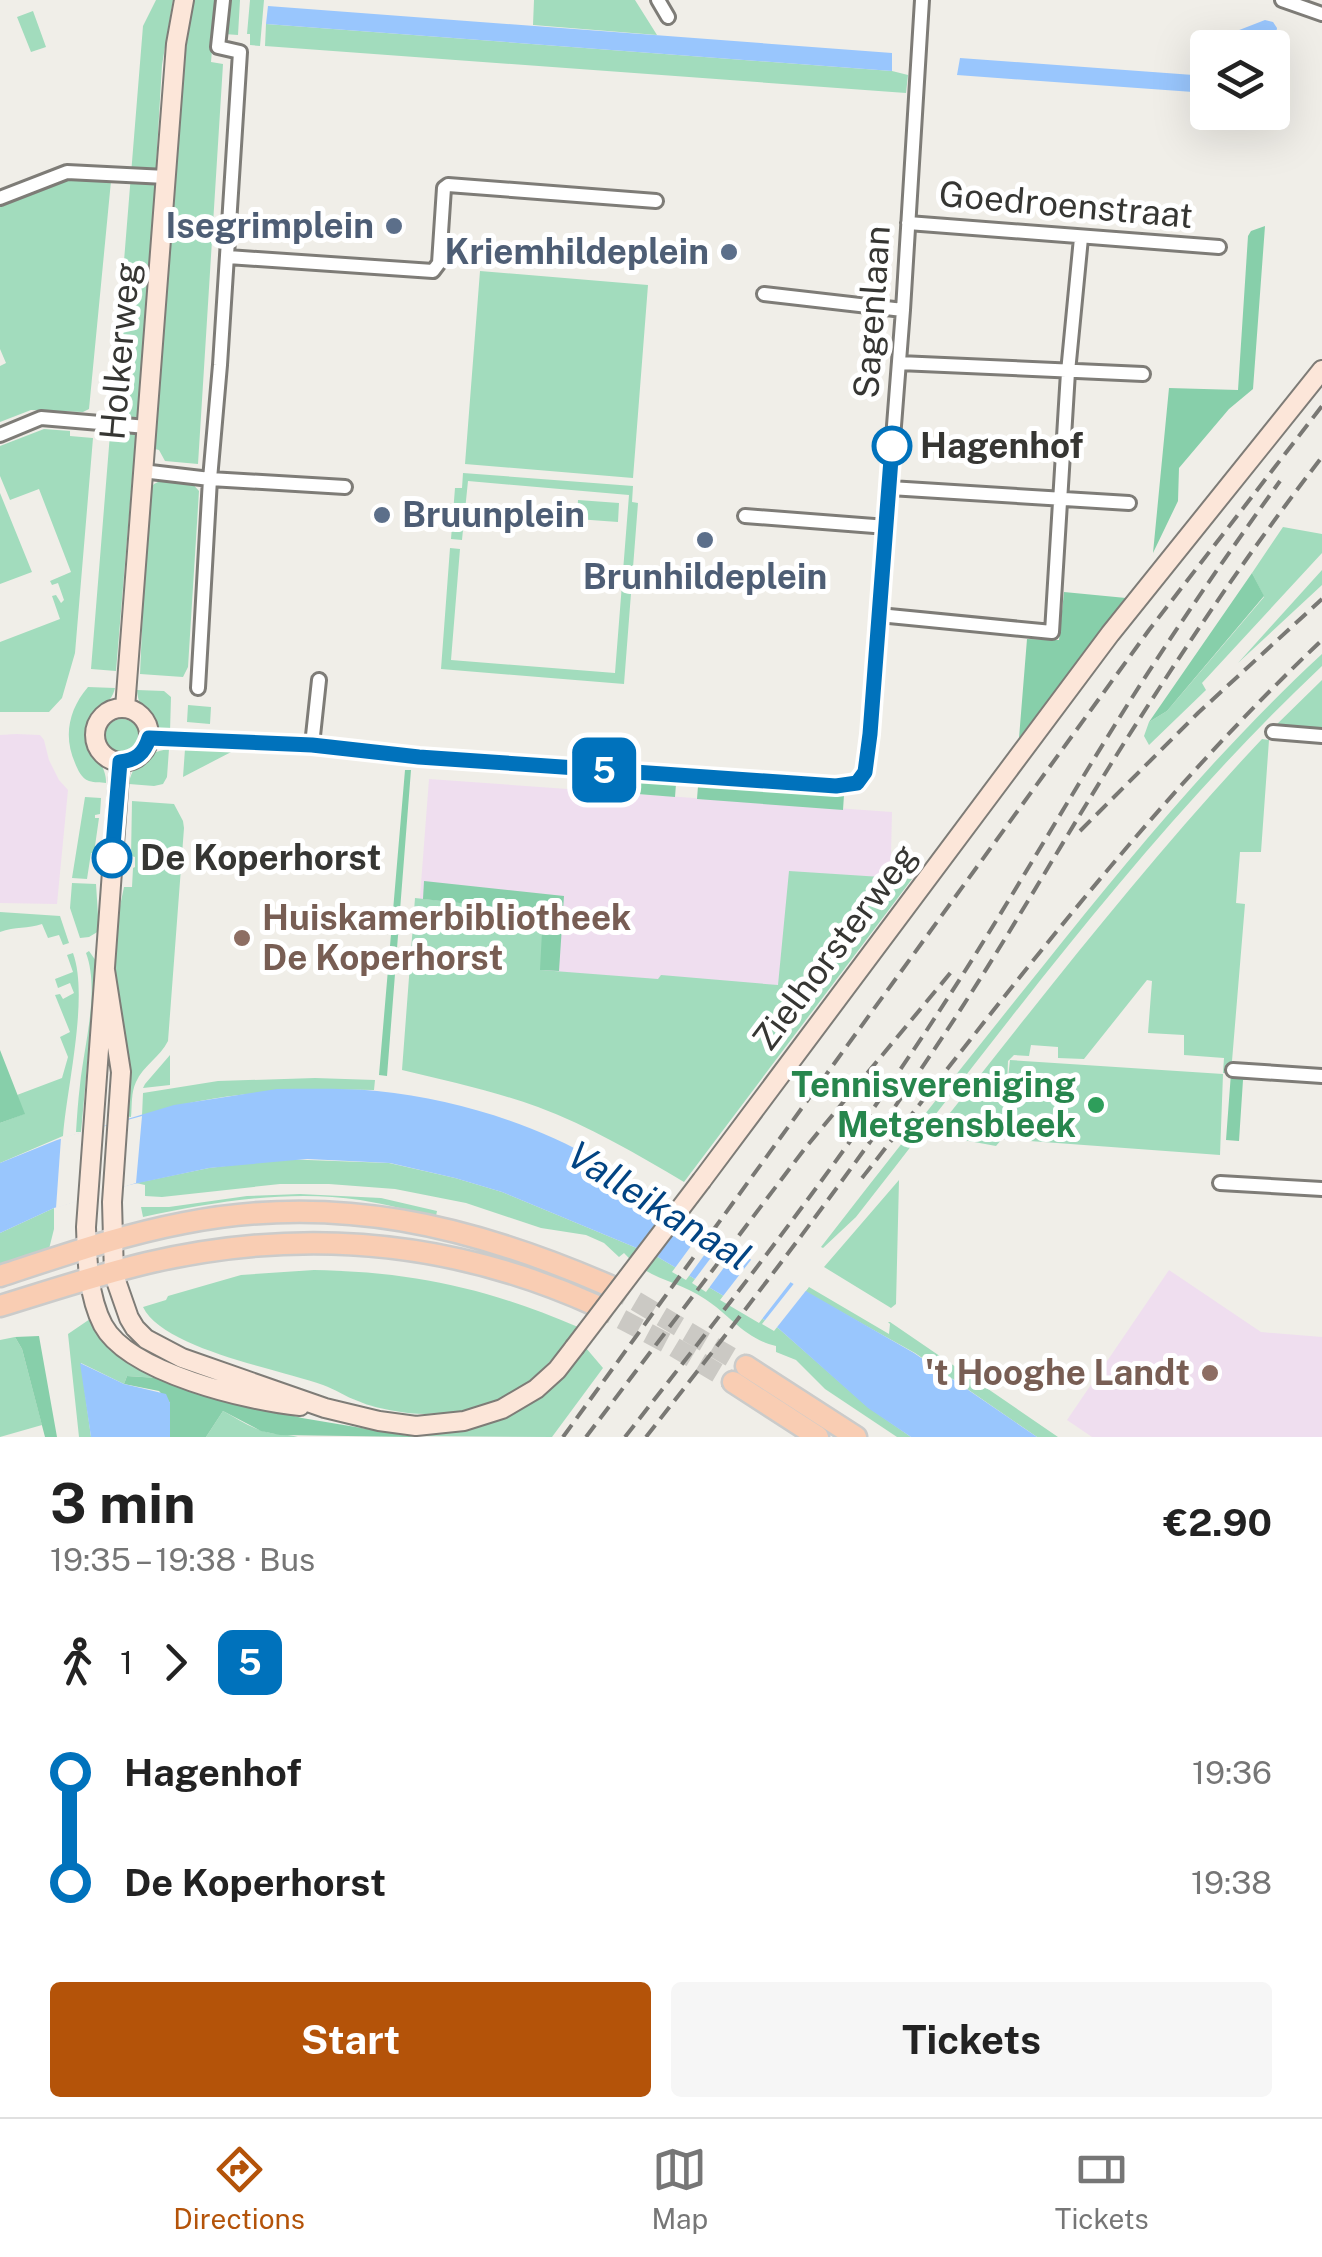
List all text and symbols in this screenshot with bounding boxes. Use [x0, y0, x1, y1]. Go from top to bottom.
map controls [1190, 30, 1290, 130]
button: layers [1190, 30, 1290, 130]
street label: Goedroenstraat [937, 173, 1195, 236]
place label: Isegrimplein [166, 205, 374, 246]
marker: Isegrimplein [383, 215, 405, 237]
street label: Sagenlaan [845, 224, 898, 400]
place label: Kriemhildeplein [444, 231, 709, 272]
marker: Kriemhildeplein [718, 241, 740, 263]
street label: Holkerweg [91, 260, 148, 441]
place label: Hagenhof [920, 425, 1084, 466]
marker: Hagenhof [873, 427, 911, 465]
place label: Bruunplein [402, 494, 585, 535]
marker: Bruunplein [371, 504, 393, 526]
marker: Brunhildeplein [694, 529, 716, 551]
place label: Brunhildeplein [583, 556, 827, 597]
line badge: 5 [572, 738, 636, 802]
text: 5 [592, 750, 616, 791]
street label: Zielhorsterweg [744, 836, 925, 1058]
place label: De Koperhorst [140, 837, 381, 878]
marker: De Koperhorst [93, 839, 131, 877]
place label: Huiskamerbibliotheek De Koperhorst [262, 897, 631, 978]
marker: Huiskamerbibliotheek De Koperhorst [231, 927, 253, 949]
place label: Tennisvereniging Metgensbleek [791, 1064, 1076, 1145]
marker: Tennisvereniging Metgensbleek [1085, 1094, 1107, 1116]
water label: Valleikanaal [559, 1132, 759, 1280]
place label: 't Hooghe Landt [925, 1352, 1190, 1393]
marker: 't Hooghe Landt [1199, 1362, 1221, 1384]
text: 3 min [50, 1471, 196, 1535]
text: €2.90 [1163, 1500, 1272, 1545]
text: 19:35 – 19:38 · Bus [50, 1541, 315, 1578]
icon: walk [50, 1635, 105, 1690]
icon: forward [148, 1635, 203, 1690]
text: 5 [238, 1642, 262, 1683]
text: 1 [120, 1644, 133, 1681]
text: Hagenhof [124, 1750, 301, 1795]
text: 19:36 [1192, 1754, 1272, 1791]
text: De Koperhorst [124, 1860, 386, 1905]
text: 19:38 [1191, 1864, 1272, 1901]
button: Start [50, 1982, 651, 2097]
button: Tickets [671, 1982, 1272, 2097]
tab: Directions [173, 2142, 305, 2235]
tab: Map [651, 2142, 708, 2235]
tab: Tickets [1055, 2142, 1149, 2235]

